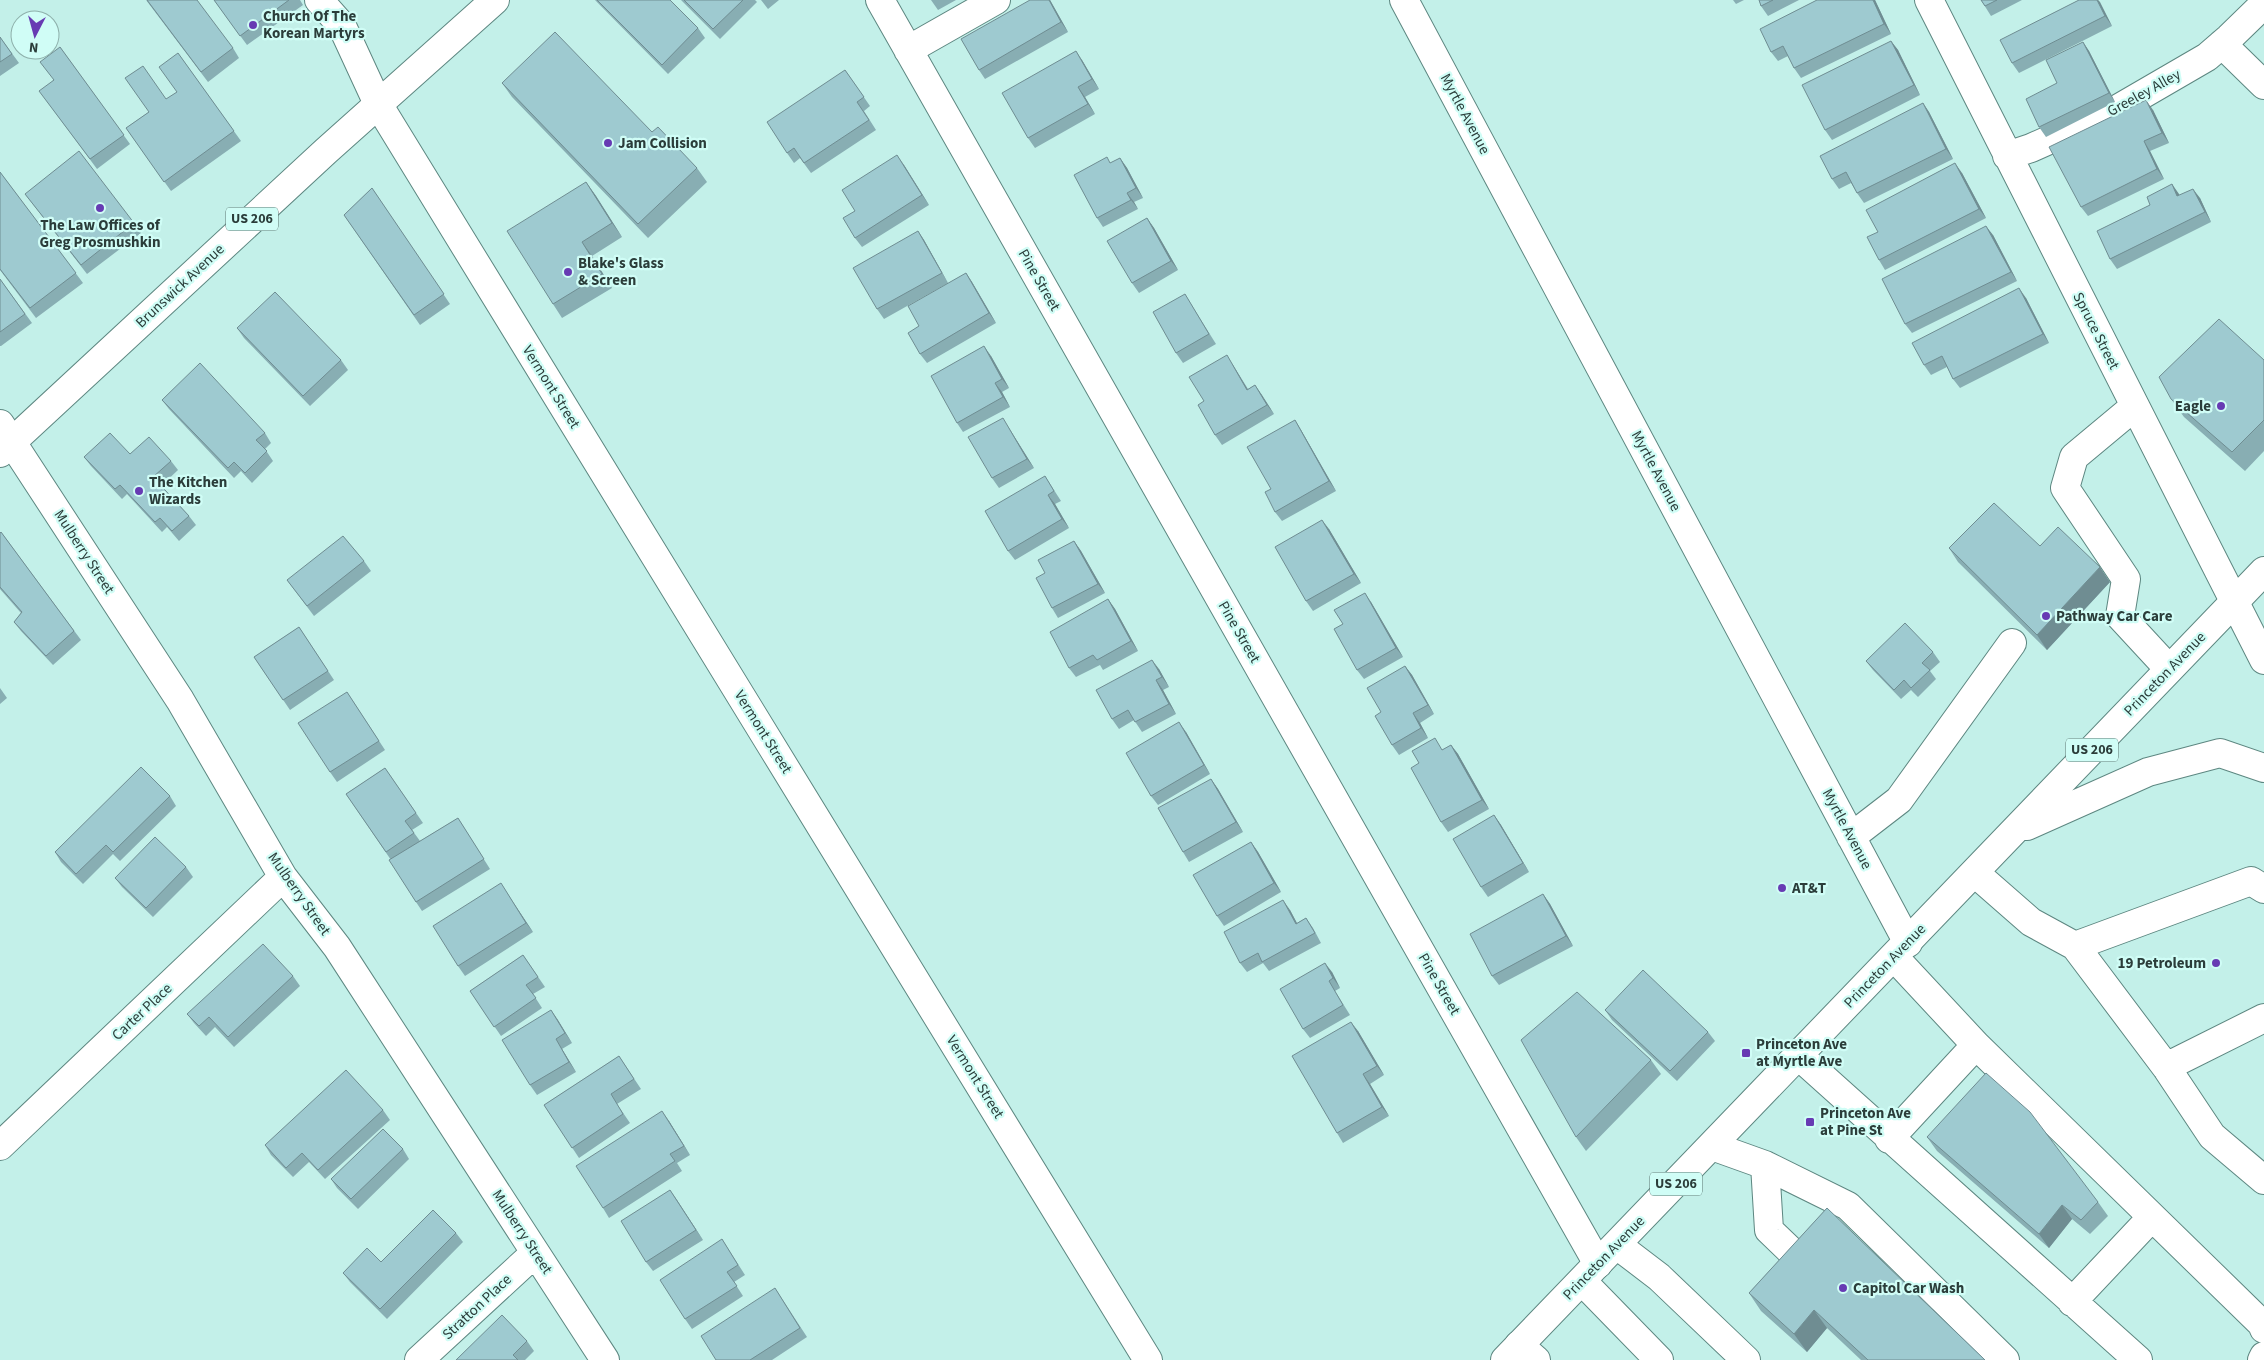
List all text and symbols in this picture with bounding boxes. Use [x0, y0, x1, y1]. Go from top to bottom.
place label: Church Of The Korean Martyrs [263, 6, 365, 44]
north arrow [10, 10, 60, 60]
marker: Church Of The Korean Martyrs [247, 19, 259, 31]
text: N [28, 37, 39, 57]
street label: Greeley Alley [2104, 64, 2184, 122]
street label: Myrtle Avenue [1435, 70, 1495, 158]
place label: Jam Collision [618, 133, 707, 154]
marker: Jam Collision [602, 137, 614, 149]
marker: The Law Offices of Greg Prosmushkin [94, 202, 106, 214]
road number: US 206 [226, 208, 278, 230]
place label: The Law Offices of Greg Prosmushkin [39, 215, 161, 253]
street label: Brunswick Avenue [131, 239, 229, 333]
street label: Pine Street [1013, 245, 1065, 315]
place label: Blake's Glass & Screen [578, 253, 664, 291]
marker: Blake's Glass & Screen [562, 266, 574, 278]
street label: Spruce Street [2068, 289, 2124, 373]
street label: Vermont Street [517, 341, 585, 433]
place label: Eagle [2175, 396, 2211, 417]
marker: Eagle [2215, 400, 2227, 412]
street label: Myrtle Avenue [1626, 427, 1686, 515]
place label: The Kitchen Wizards [149, 472, 227, 510]
marker: The Kitchen Wizards [133, 485, 145, 497]
street label: Mulberry Street [49, 506, 119, 598]
street label: Pine Street [1213, 597, 1265, 667]
place label: Pathway Car Care [2056, 606, 2173, 627]
marker: Pathway Car Care [2040, 610, 2052, 622]
street label: Princeton Avenue [2119, 627, 2211, 721]
street label: Vermont Street [729, 686, 797, 778]
road number: US 206 [2066, 738, 2118, 762]
street label: Myrtle Avenue [1817, 785, 1877, 873]
street label: Mulberry Street [263, 848, 335, 940]
place label: AT&T [1791, 878, 1826, 899]
marker: AT&T [1776, 882, 1788, 894]
street label: Princeton Avenue [1839, 919, 1931, 1013]
street label: Pine Street [1413, 949, 1465, 1019]
place label: 19 Petroleum [2118, 953, 2206, 974]
marker: 19 Petroleum [2210, 957, 2222, 969]
street label: Carter Place [107, 979, 177, 1045]
street label: Vermont Street [941, 1031, 1009, 1123]
place label: Princeton Ave at Myrtle Ave [1756, 1034, 1847, 1072]
marker: Princeton Ave at Myrtle Ave [1740, 1047, 1752, 1059]
place label: Princeton Ave at Pine St [1820, 1103, 1911, 1141]
marker: Princeton Ave at Pine St [1804, 1116, 1816, 1128]
road number: US 206 [1650, 1172, 1702, 1196]
street label: Mulberry Street [487, 1186, 557, 1278]
street label: Princeton Avenue [1558, 1211, 1650, 1305]
street label: Stratton Place [438, 1269, 516, 1345]
place label: Capitol Car Wash [1853, 1278, 1964, 1299]
marker: Capitol Car Wash [1837, 1282, 1849, 1294]

